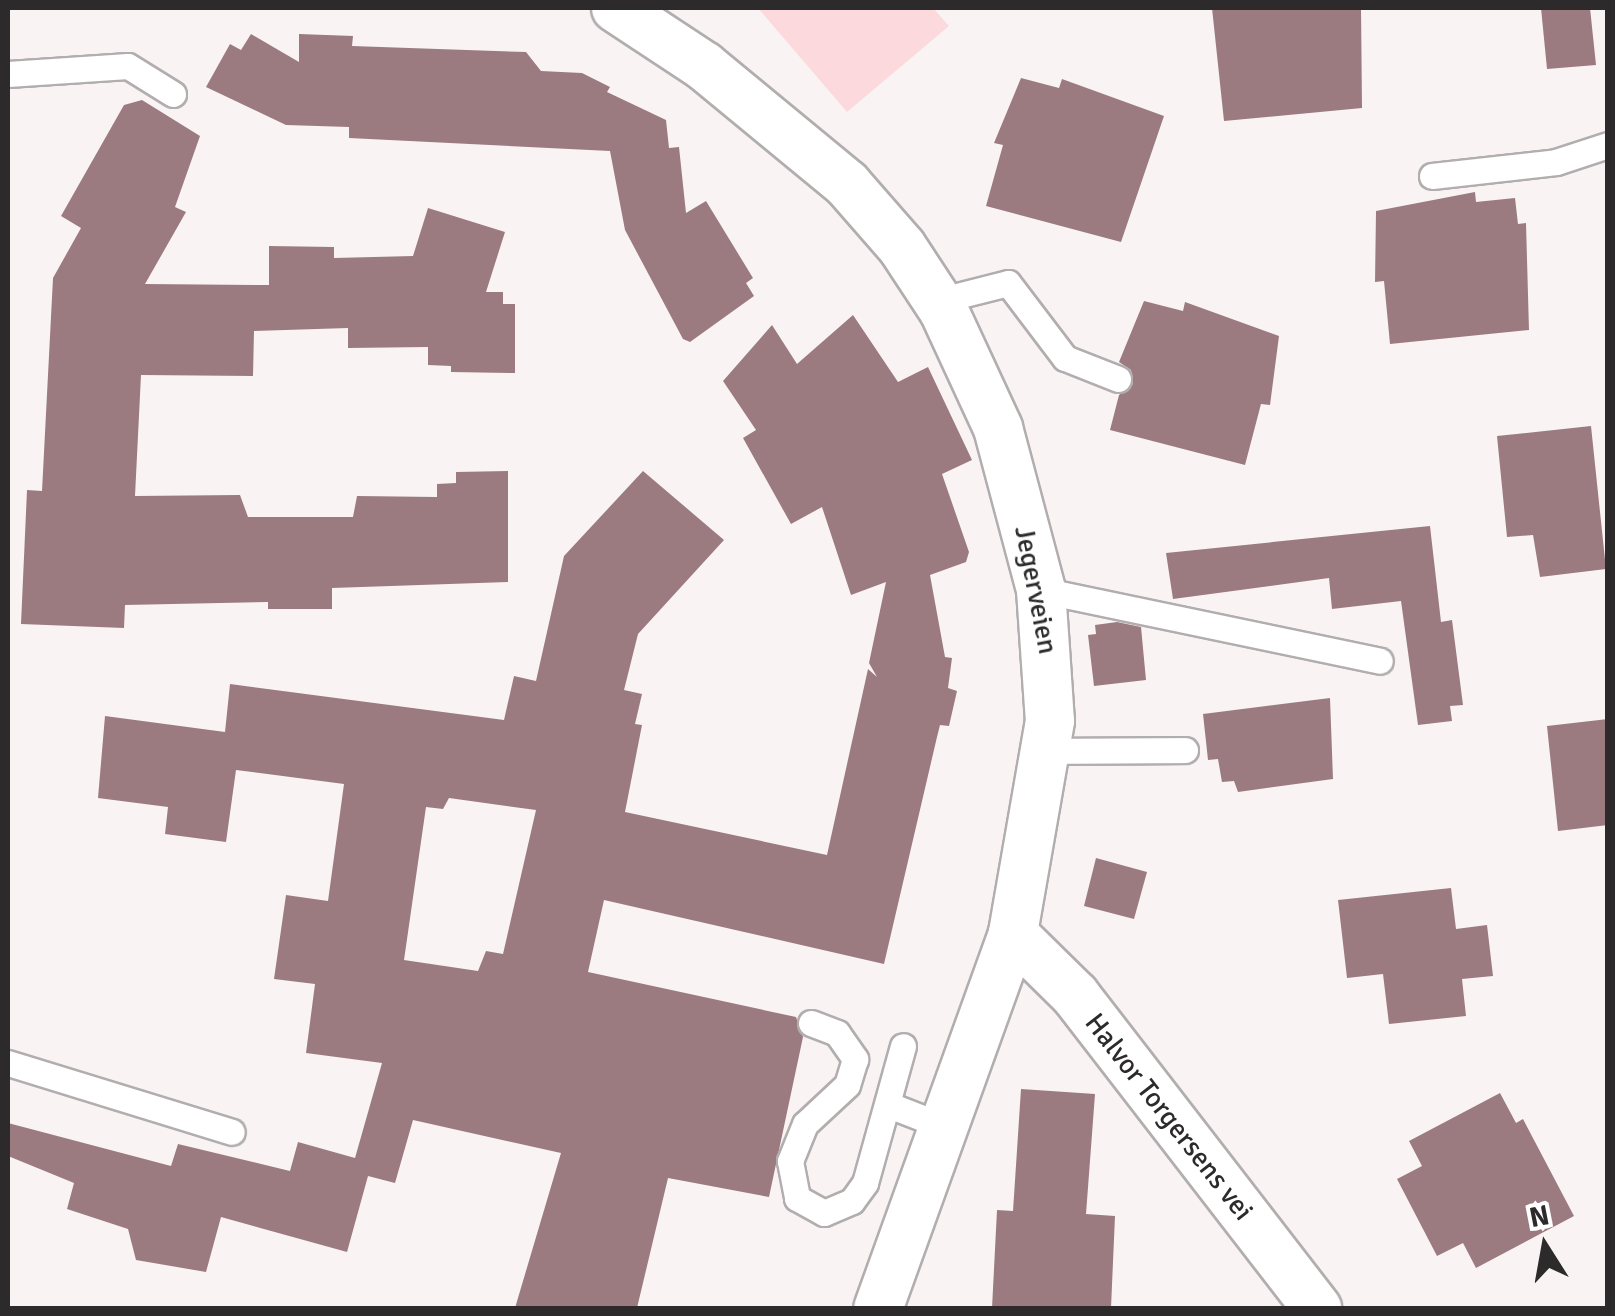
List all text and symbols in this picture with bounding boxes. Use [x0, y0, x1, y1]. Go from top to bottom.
street label: Jegerveien [1007, 523, 1065, 657]
street label: Halvor Torgersens vei [1078, 1007, 1260, 1227]
north arrow [1495, 1196, 1595, 1296]
text: N [1526, 1198, 1552, 1235]

